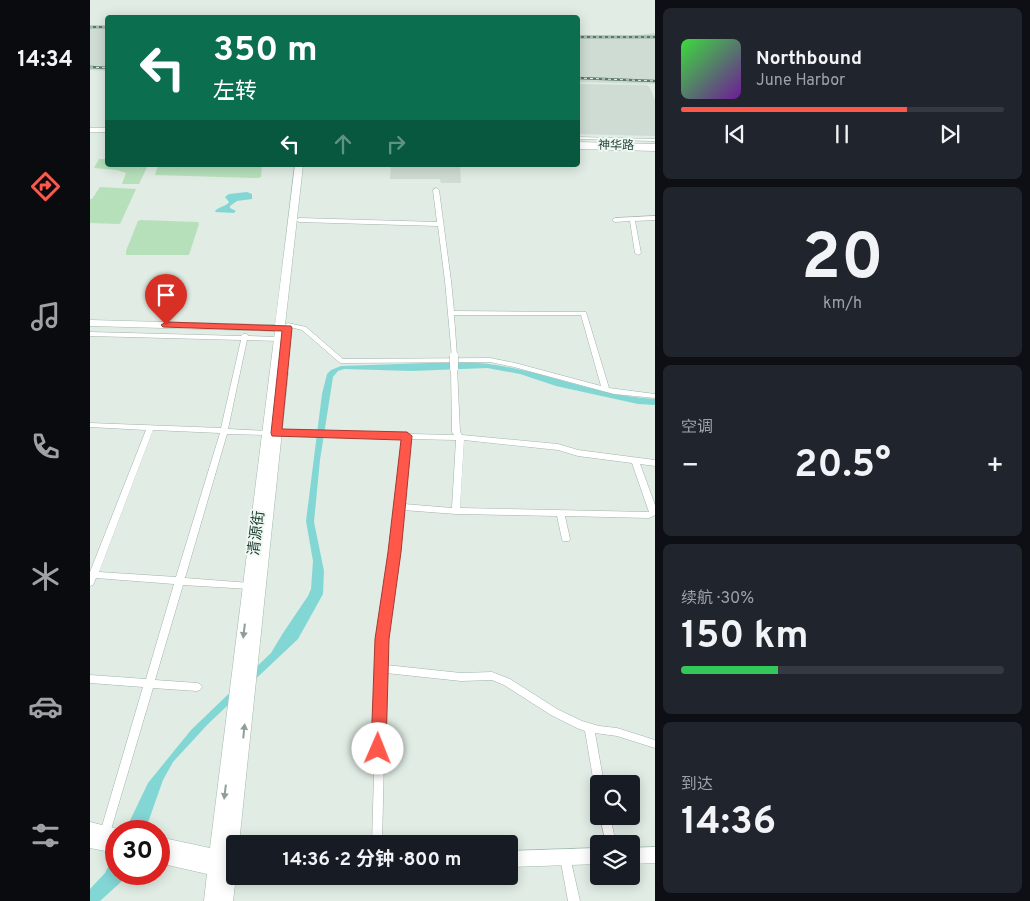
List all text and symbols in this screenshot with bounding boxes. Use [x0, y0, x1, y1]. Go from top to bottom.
text: 350 m [213, 29, 318, 73]
icon: left [130, 35, 195, 100]
text: 14:34 [17, 47, 73, 74]
text: Northbound [756, 47, 862, 71]
text: June Harbor [756, 71, 845, 91]
text: 左转 [213, 79, 257, 106]
icon: previous [721, 120, 749, 148]
icon: pause [828, 120, 856, 148]
icon: next [936, 120, 964, 148]
icon: left [276, 130, 304, 158]
icon: ahead [329, 130, 357, 158]
icon: right [382, 130, 410, 158]
street label: 神华路 [598, 138, 634, 154]
icon: directions [28, 169, 63, 204]
text: 20 [801, 220, 884, 302]
pin [145, 274, 187, 325]
icon: arrive [152, 281, 180, 309]
text: km/h [823, 294, 862, 314]
icon: music [28, 299, 63, 334]
text: 空调 [681, 418, 713, 438]
icon: phone [28, 429, 63, 464]
text: 20.5° [794, 442, 891, 491]
text: − [681, 449, 699, 485]
text: + [986, 449, 1004, 485]
street label: 清源街 [245, 510, 270, 557]
icon: climate [28, 559, 63, 594]
text: 续航 · 30% [681, 589, 754, 609]
text: 150 km [681, 613, 808, 662]
one-way arrow [240, 623, 248, 639]
icon: car [28, 689, 63, 724]
one-way arrow [240, 722, 248, 738]
position arrow [351, 722, 403, 774]
map controls [590, 775, 640, 885]
button: search [590, 775, 640, 825]
text: 到达 [681, 775, 713, 795]
one-way arrow [221, 784, 229, 800]
text: 14:36 [681, 799, 776, 848]
icon: filters [28, 818, 63, 853]
speed limit sign: 30 [105, 820, 170, 885]
button: layers [590, 835, 640, 885]
text: 14:36 · 2 分钟 · 800 m [283, 848, 462, 872]

